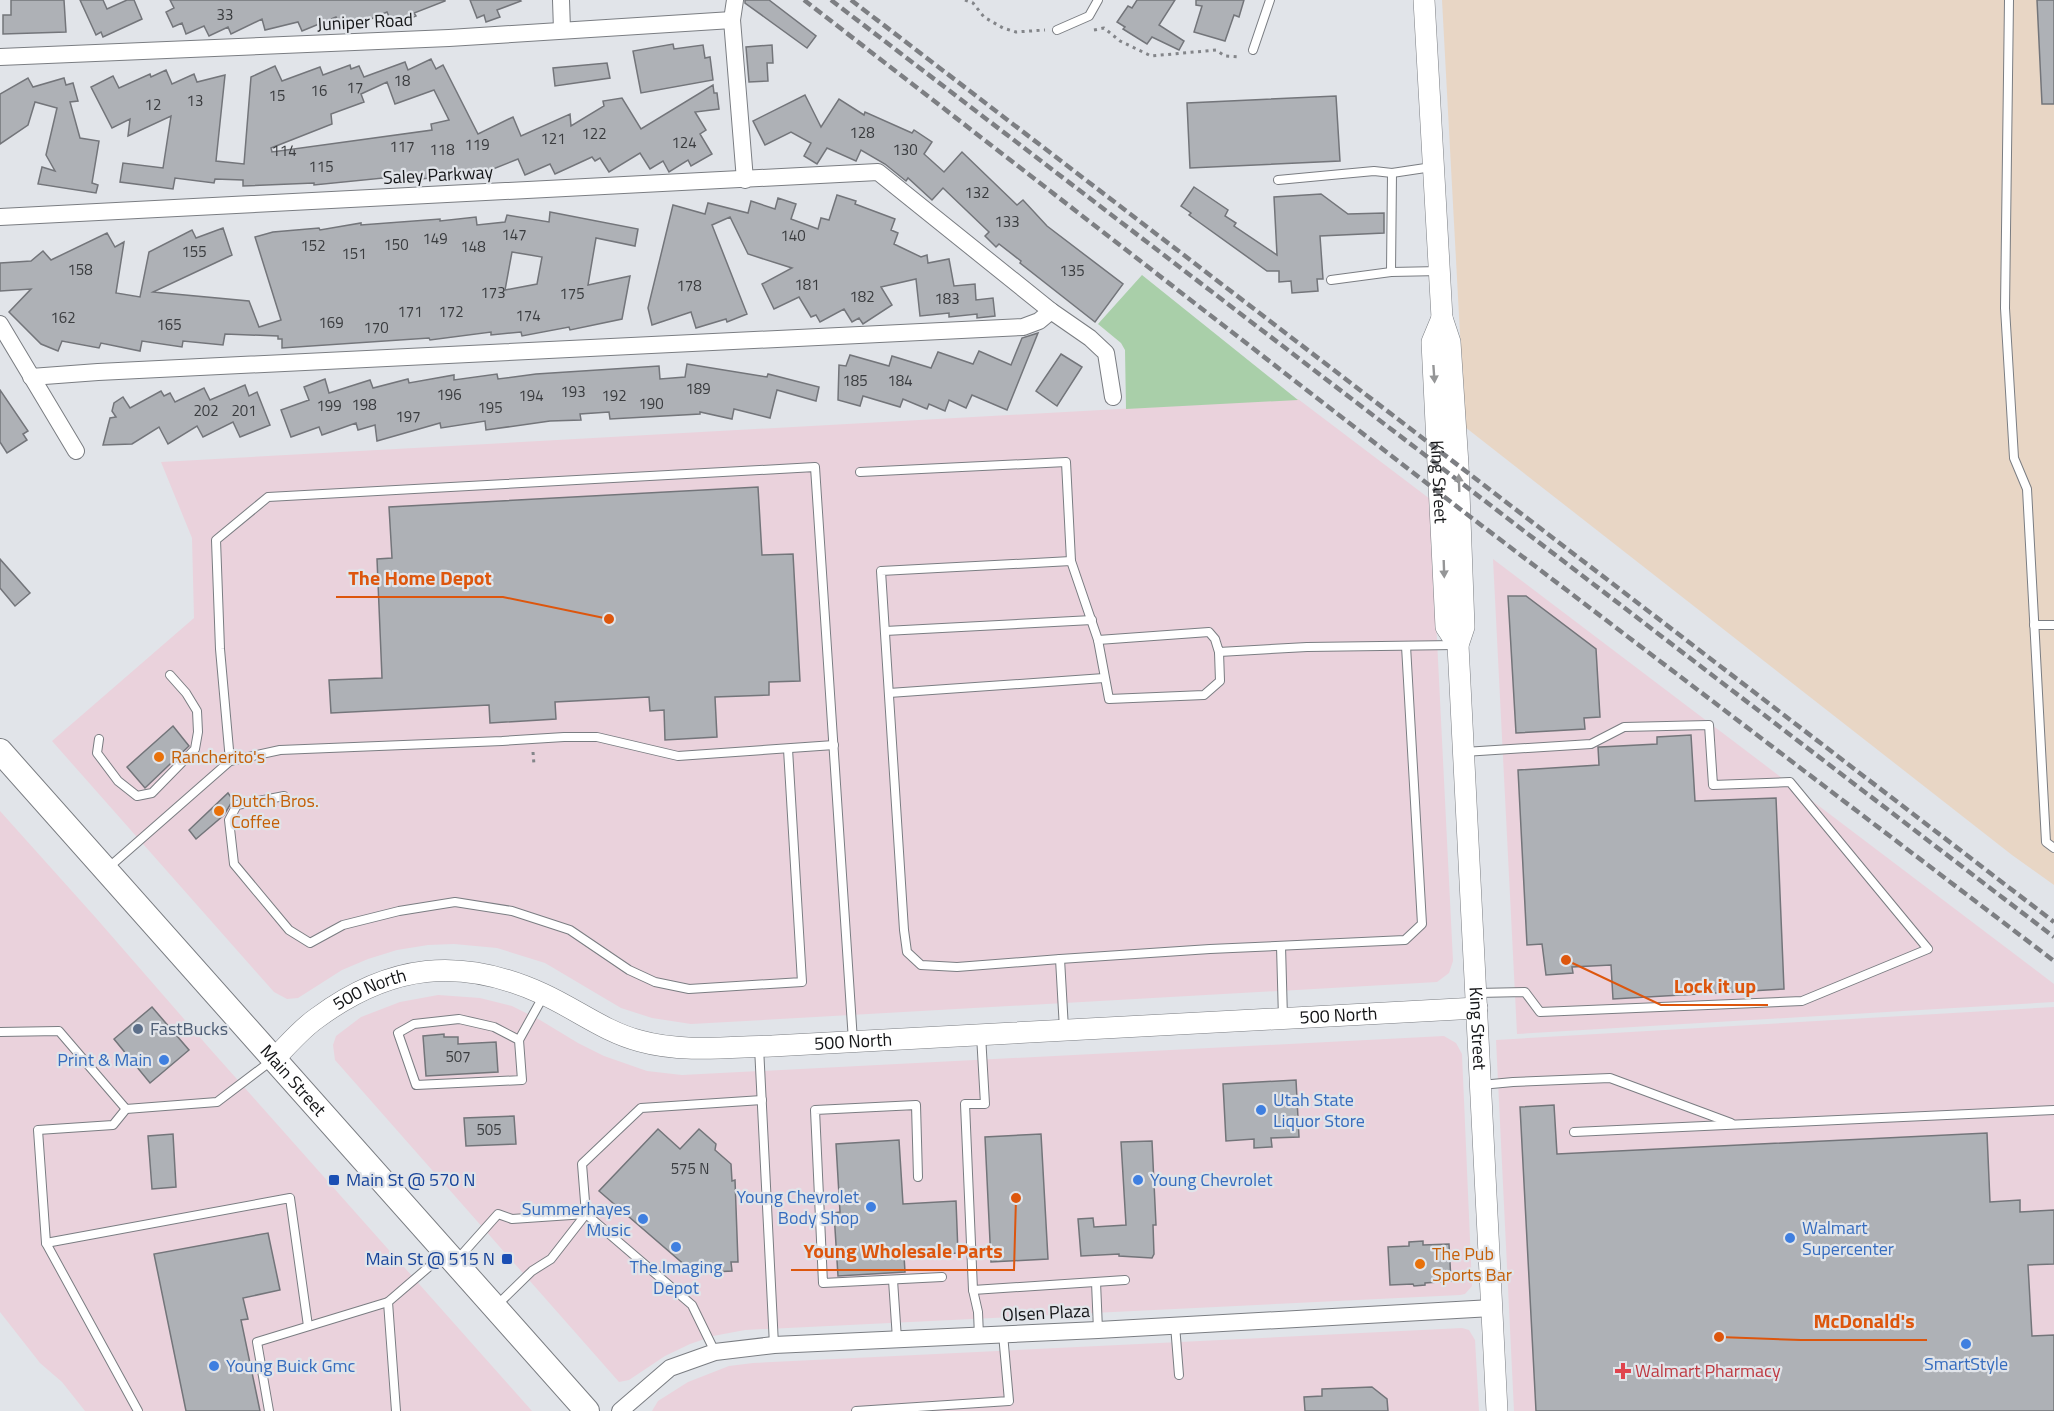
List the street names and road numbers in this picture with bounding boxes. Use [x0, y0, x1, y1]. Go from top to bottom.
street label: Juniper Road [316, 6, 414, 37]
street label: Saley Parkway [382, 158, 494, 191]
street label: King Street [1424, 439, 1455, 525]
street label: 500 North [327, 961, 409, 1017]
street label: King Street [1462, 986, 1494, 1071]
street label: 500 North [1299, 999, 1378, 1031]
street label: 500 North [813, 1026, 893, 1057]
street label: Main Street [254, 1038, 333, 1123]
street label: Olsen Plaza [1001, 1297, 1091, 1328]

